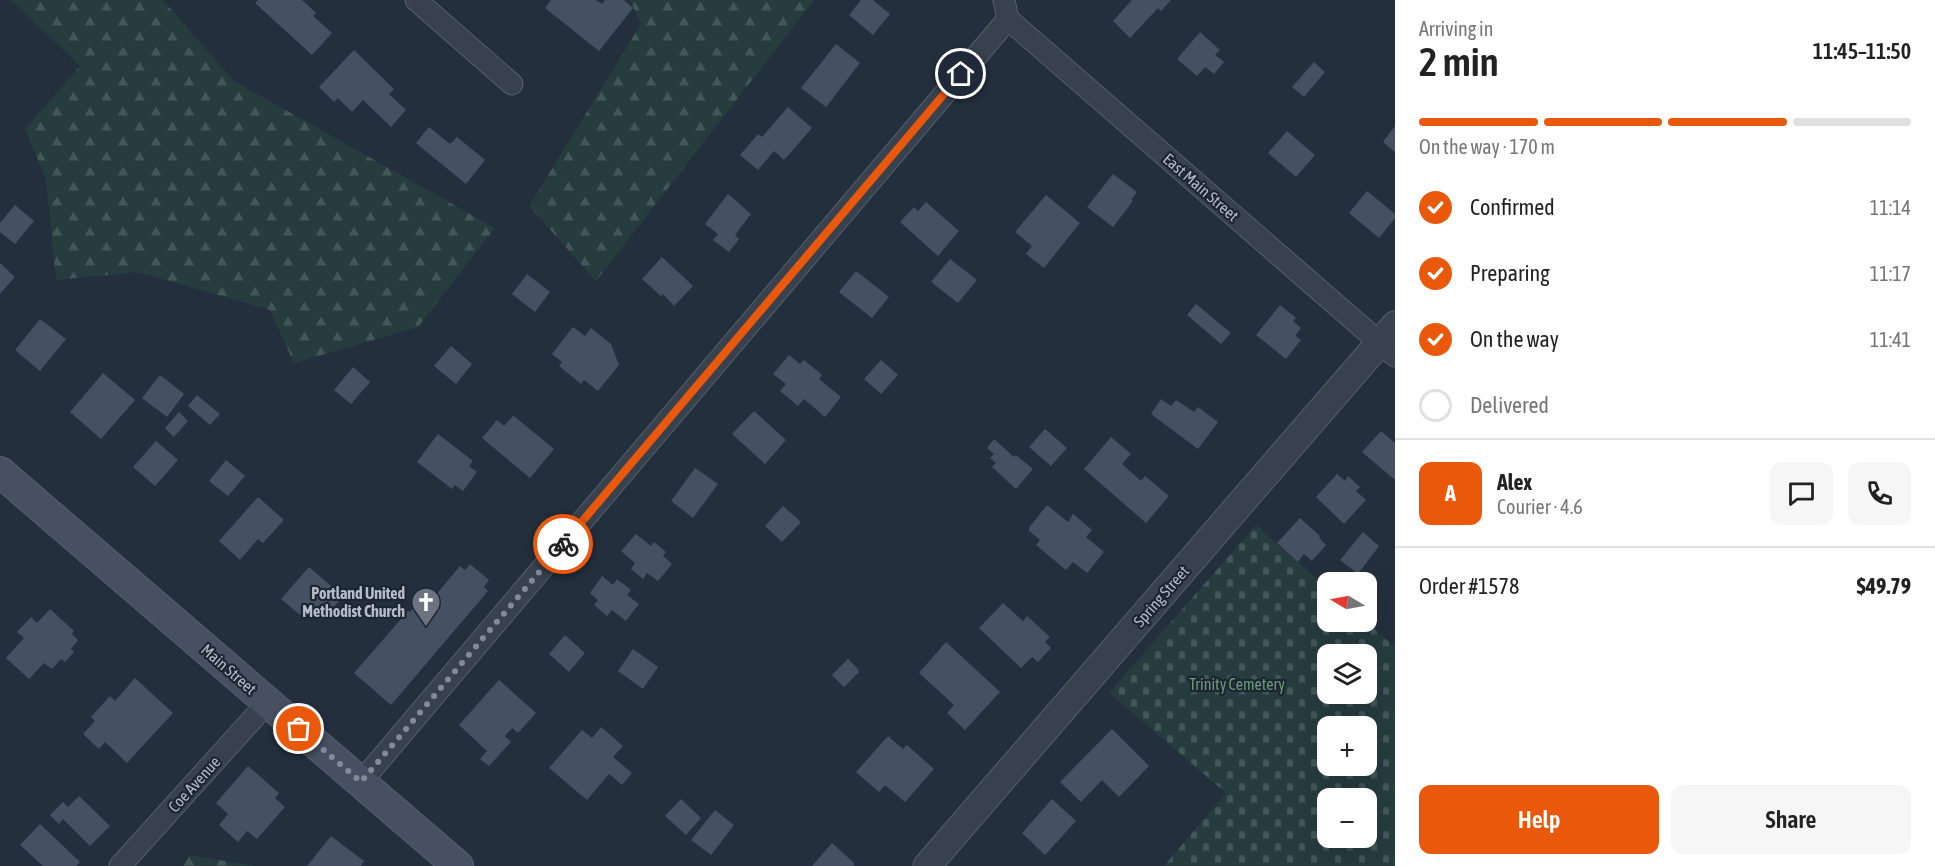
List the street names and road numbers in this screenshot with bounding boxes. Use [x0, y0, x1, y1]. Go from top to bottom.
street label: East Main Street [1160, 150, 1243, 225]
street label: Spring Street [1130, 562, 1193, 631]
street label: Main Street [198, 640, 260, 698]
street label: Coe Avenue [164, 753, 224, 815]

